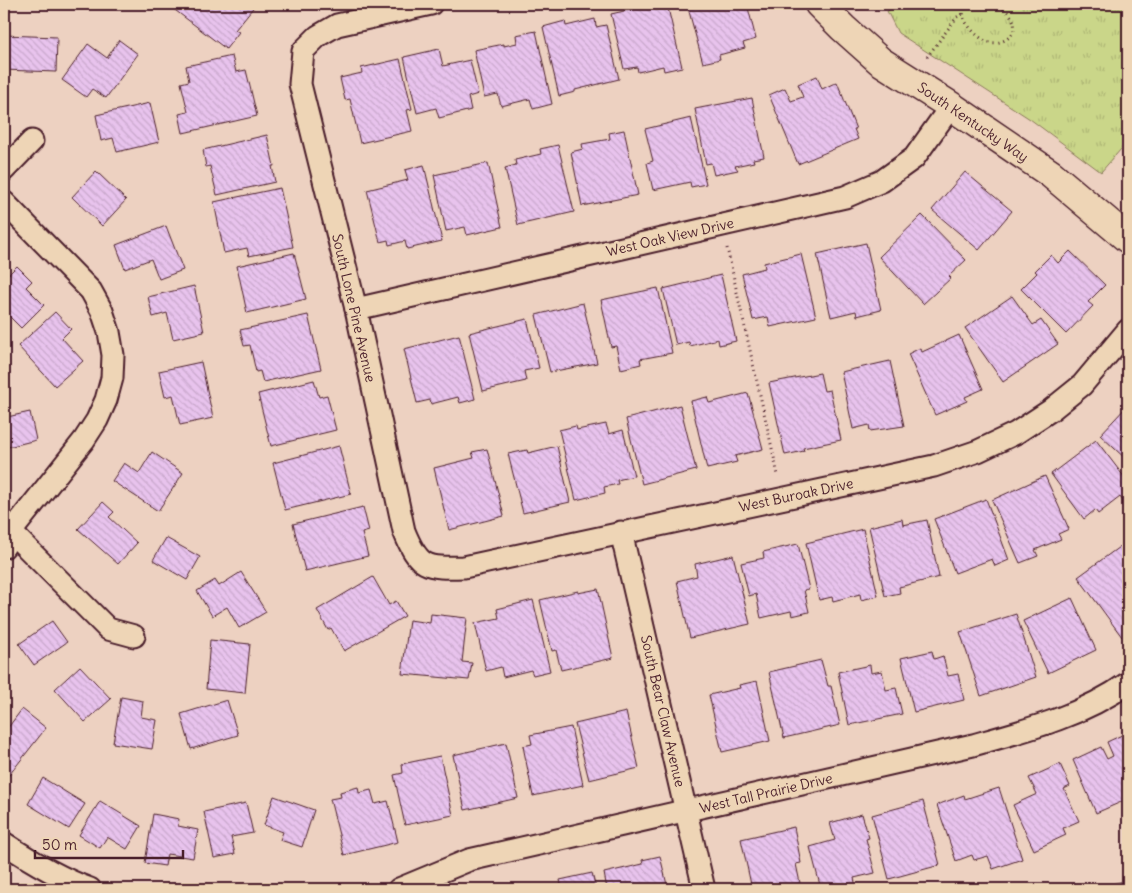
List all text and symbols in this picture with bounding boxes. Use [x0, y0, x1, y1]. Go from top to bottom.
street label: South Kentucky Way [914, 78, 1032, 166]
street label: West Oak View Drive [604, 214, 736, 260]
street label: South Lone Pine Avenue [328, 232, 380, 384]
street label: West Buroak Drive [737, 474, 855, 516]
street label: South Bear Claw Avenue [637, 633, 689, 789]
street label: West Tall Prairie Drive [698, 769, 834, 817]
scale bar [35, 828, 182, 860]
text: 50 m [42, 835, 77, 854]

